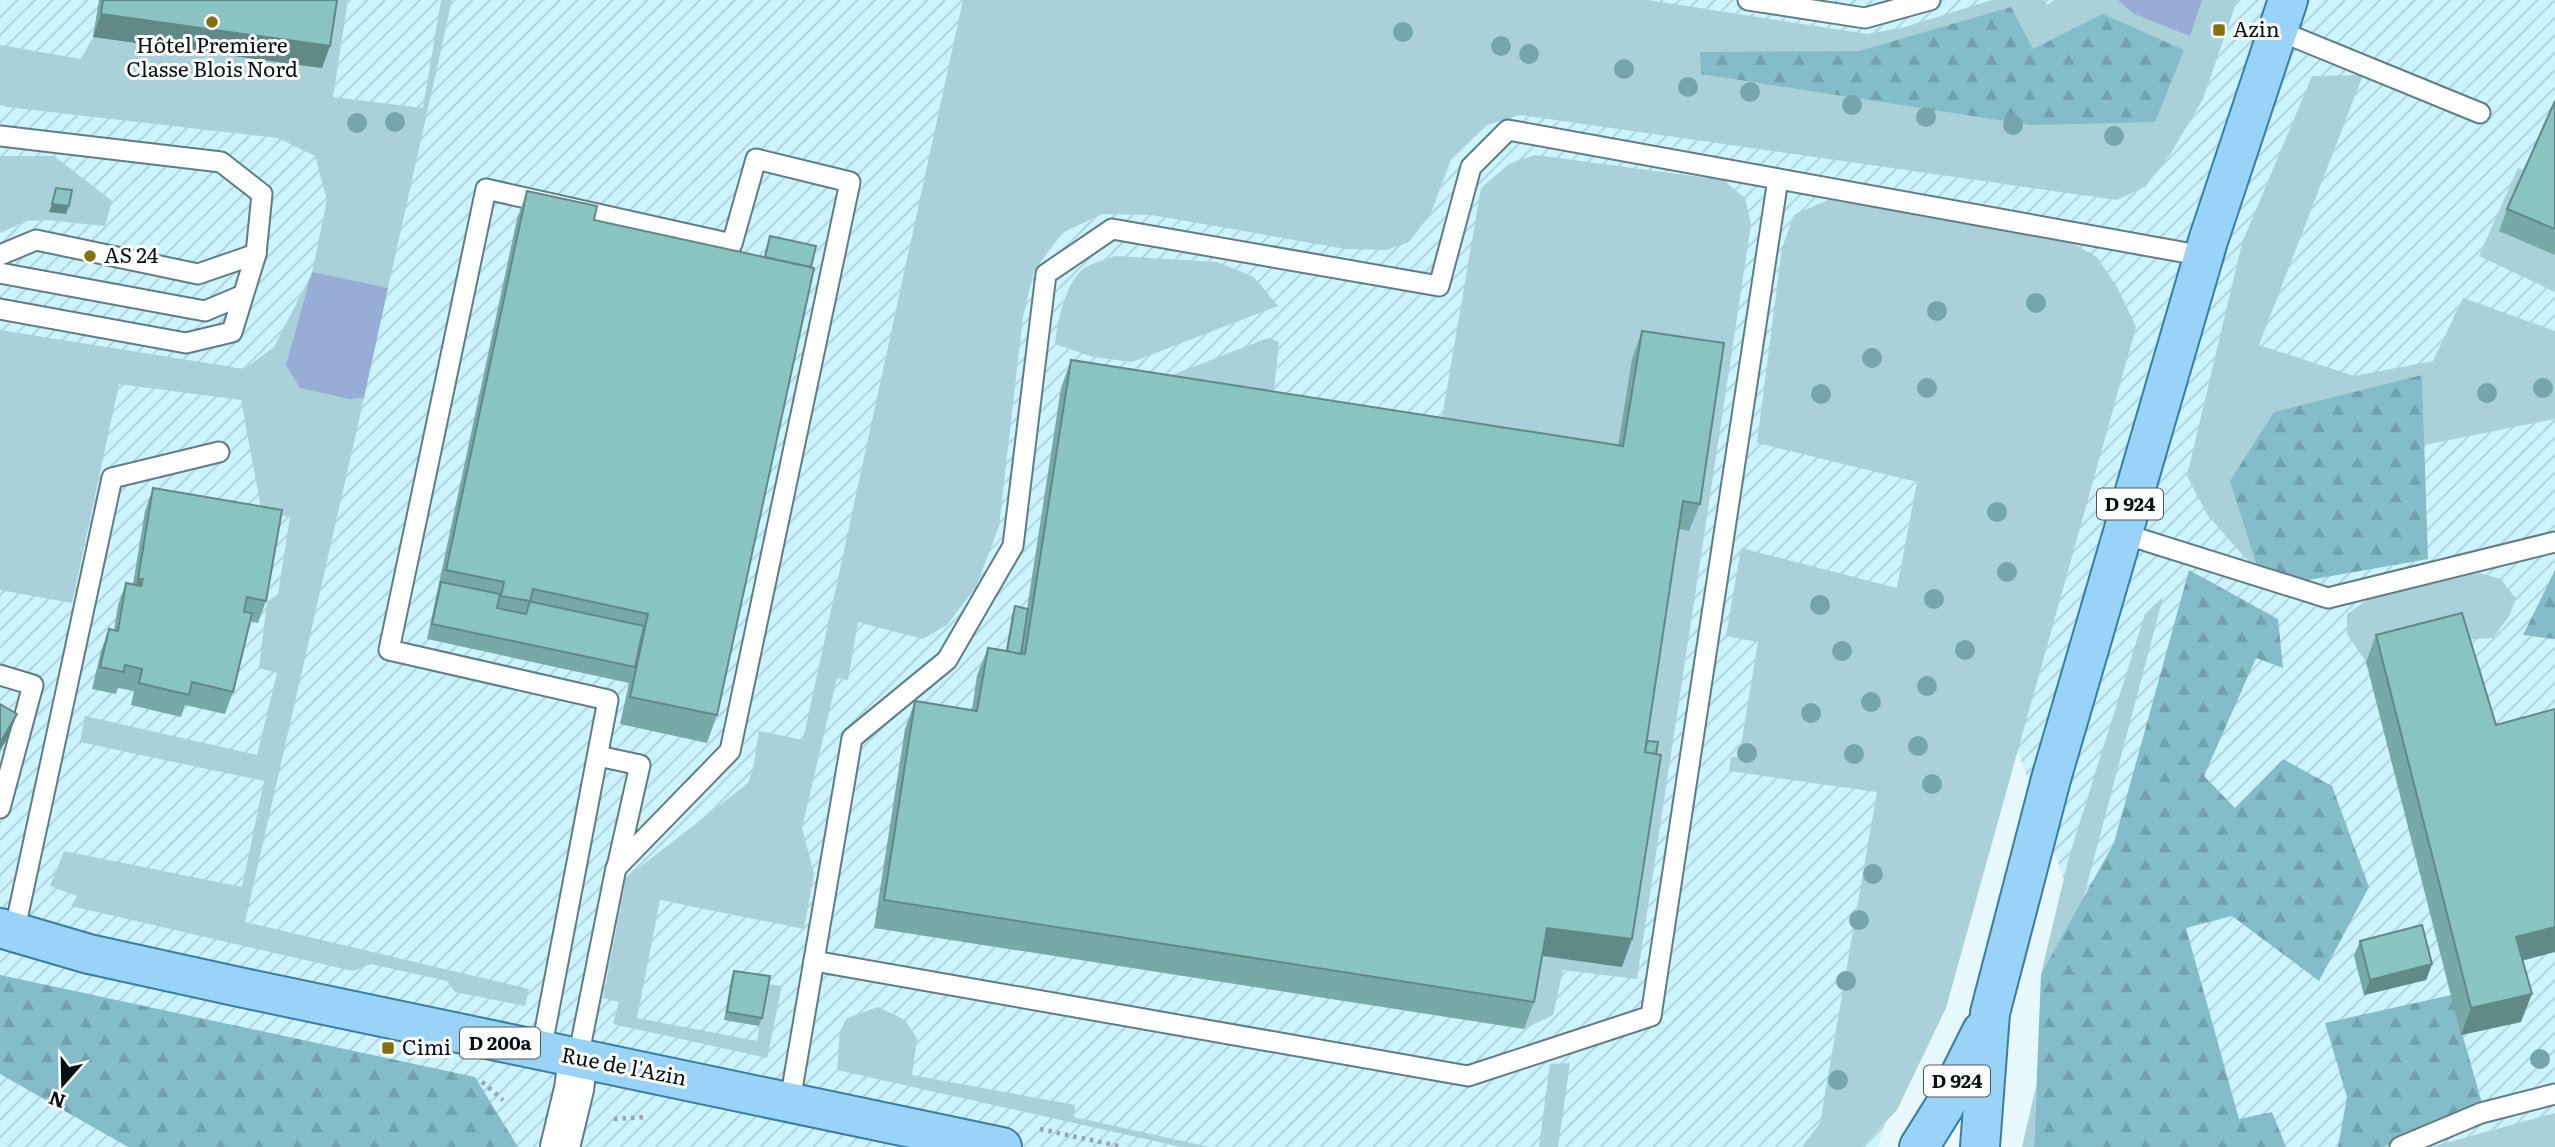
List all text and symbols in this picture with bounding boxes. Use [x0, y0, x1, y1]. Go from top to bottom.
place label: Azin [2233, 12, 2280, 43]
marker: Hôtel Premiere Classe Blois Nord [204, 14, 220, 30]
marker: Azin [2211, 22, 2227, 38]
place label: Hôtel Premiere Classe Blois Nord [126, 28, 298, 83]
place label: AS 24 [104, 238, 159, 269]
marker: AS 24 [82, 248, 98, 264]
road number: D 924 [2097, 489, 2163, 520]
road number: D 200a [460, 1028, 540, 1058]
place label: Cimi [402, 1030, 451, 1061]
street label: Rue de l'Azin [559, 1037, 690, 1092]
marker: Cimi [380, 1040, 396, 1056]
north arrow [28, 1049, 98, 1119]
road number: D 924 [1924, 1065, 1990, 1096]
text: N [45, 1085, 69, 1117]

